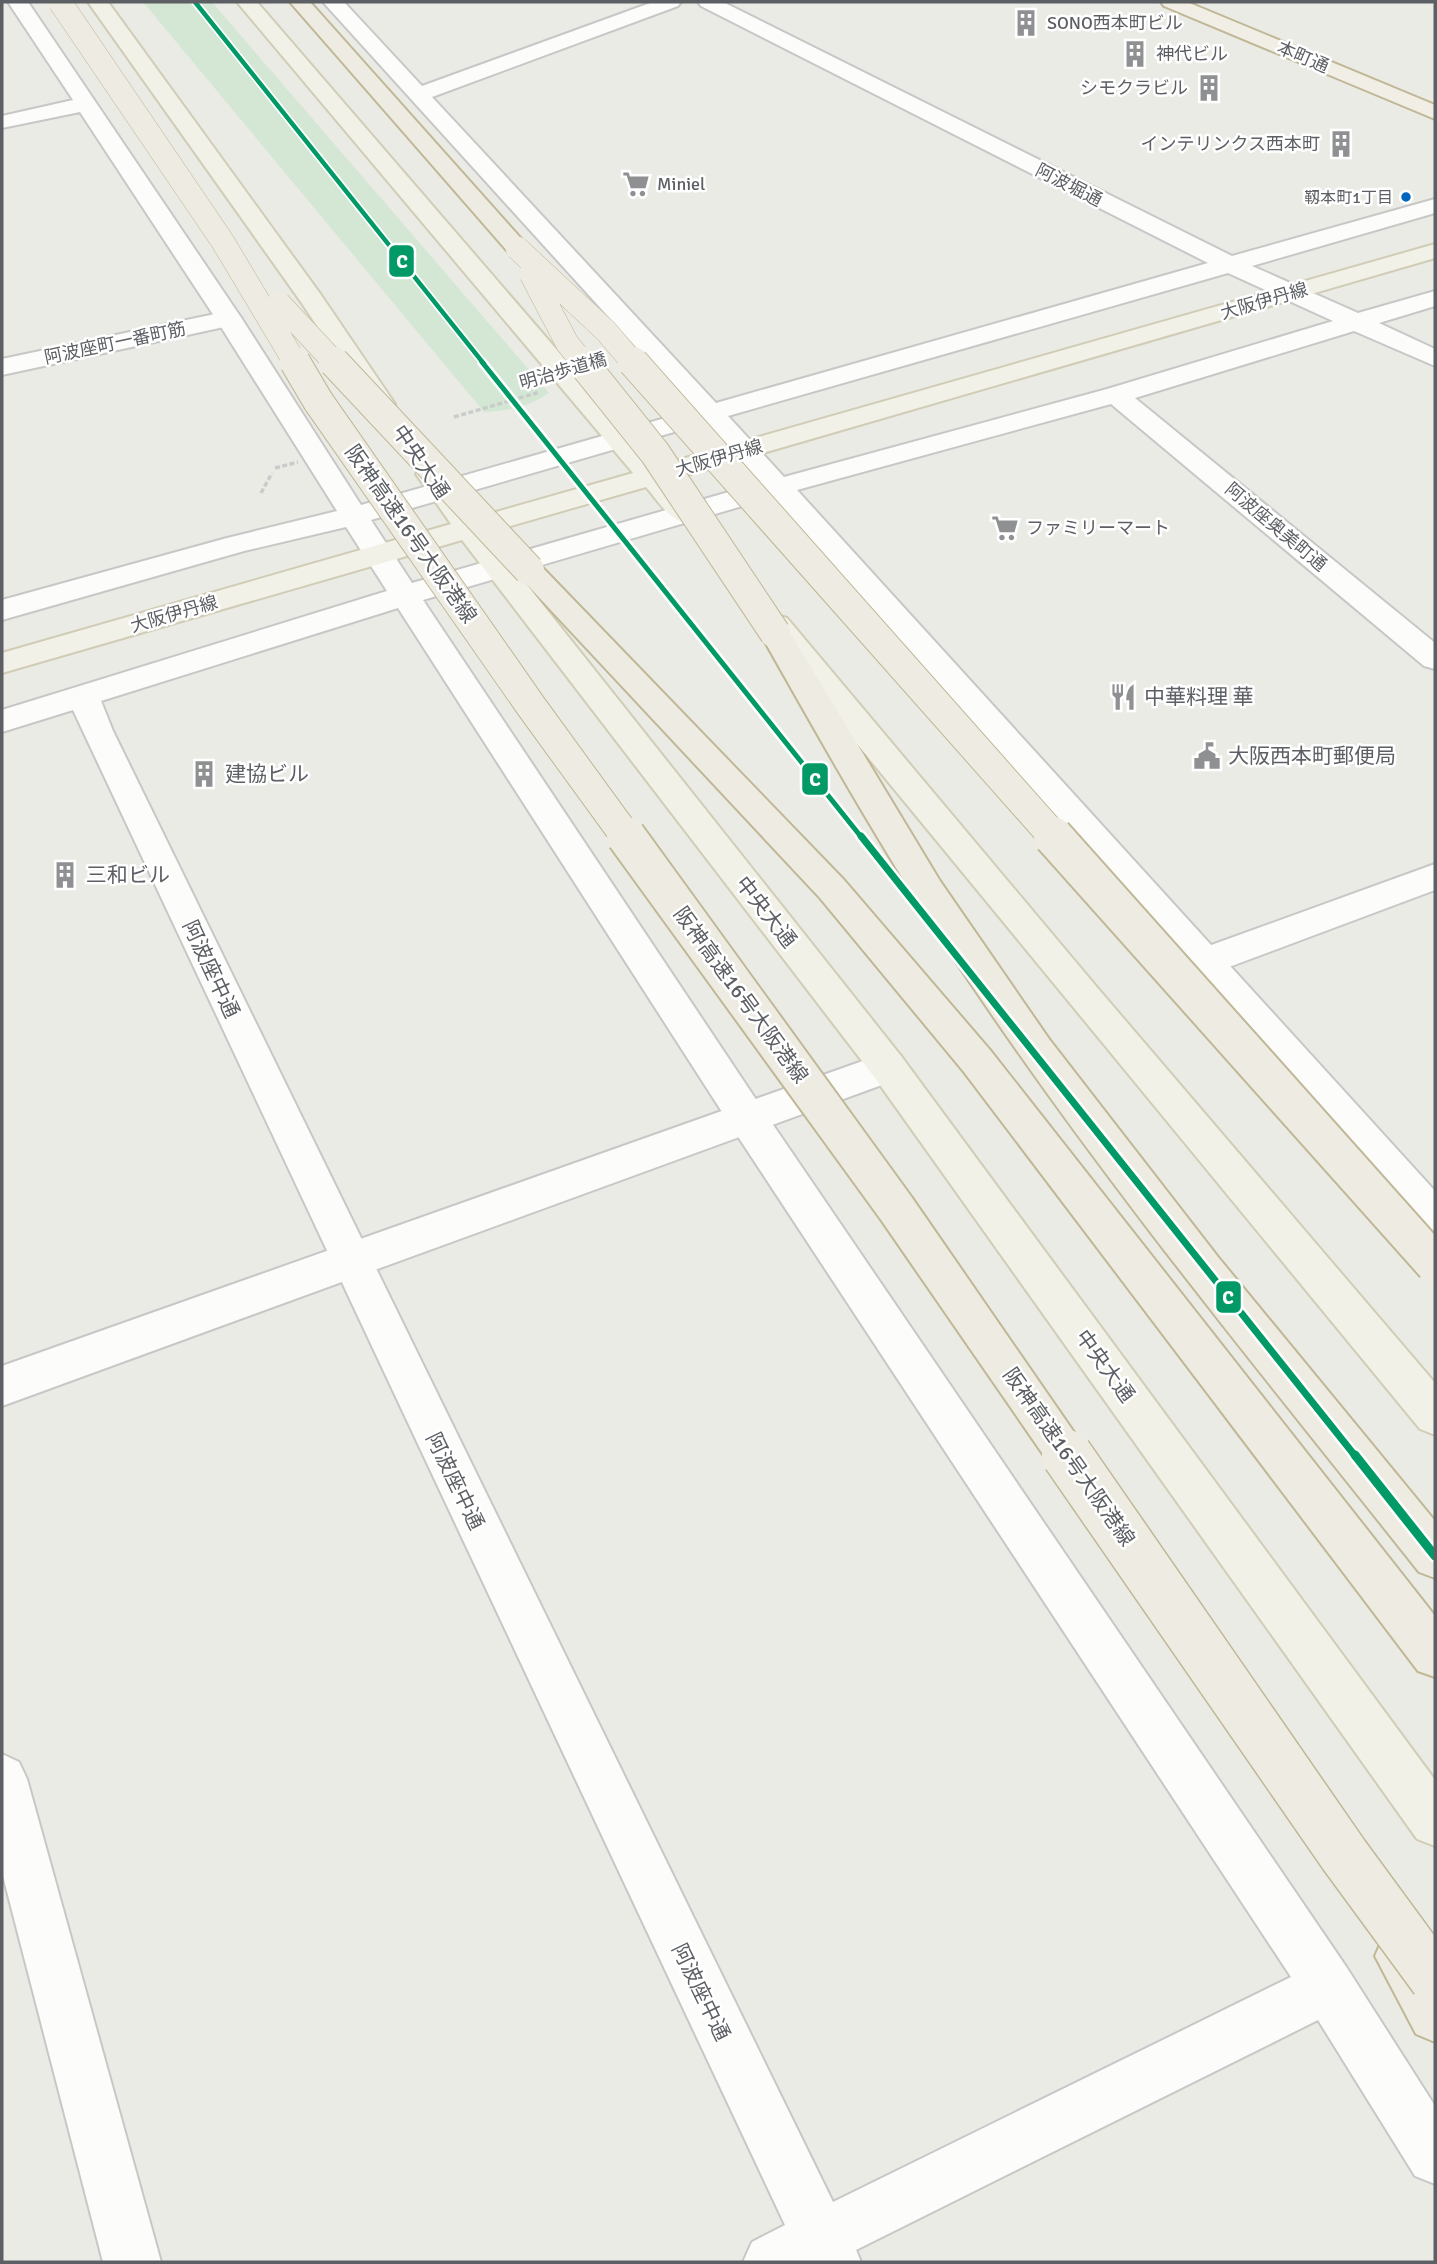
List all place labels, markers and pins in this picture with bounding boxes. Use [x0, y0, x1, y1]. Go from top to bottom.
building icon: SONO西本町ビル [1011, 8, 1041, 38]
place label: SONO西本町ビル [1047, 12, 1183, 34]
building icon: 神代ビル [1120, 39, 1150, 69]
place label: 神代ビル [1156, 43, 1228, 65]
building icon: シモクラビル [1194, 73, 1224, 103]
place label: シモクラビル [1080, 77, 1188, 99]
building icon: インテリンクス西本町 [1326, 129, 1356, 159]
place label: インテリンクス西本町 [1141, 133, 1320, 155]
supermarket icon: Miniel [621, 169, 651, 199]
place label: Miniel [657, 173, 705, 195]
place label: 靱本町1丁目 [1304, 188, 1393, 208]
marker: 靱本町1丁目 [1399, 190, 1413, 204]
supermarket icon: ファミリーマート [990, 513, 1020, 543]
place label: ファミリーマート [1026, 517, 1170, 539]
restaurant icon: 中華料理 華 [1108, 682, 1138, 712]
place label: 中華料理 華 [1144, 684, 1254, 710]
public building icon: 大阪西本町郵便局 [1192, 741, 1222, 771]
place label: 大阪西本町郵便局 [1228, 743, 1396, 769]
building icon: 建協ビル [189, 759, 219, 789]
place label: 建協ビル [225, 761, 309, 787]
building icon: 三和ビル [50, 860, 80, 890]
place label: 三和ビル [86, 862, 170, 888]

